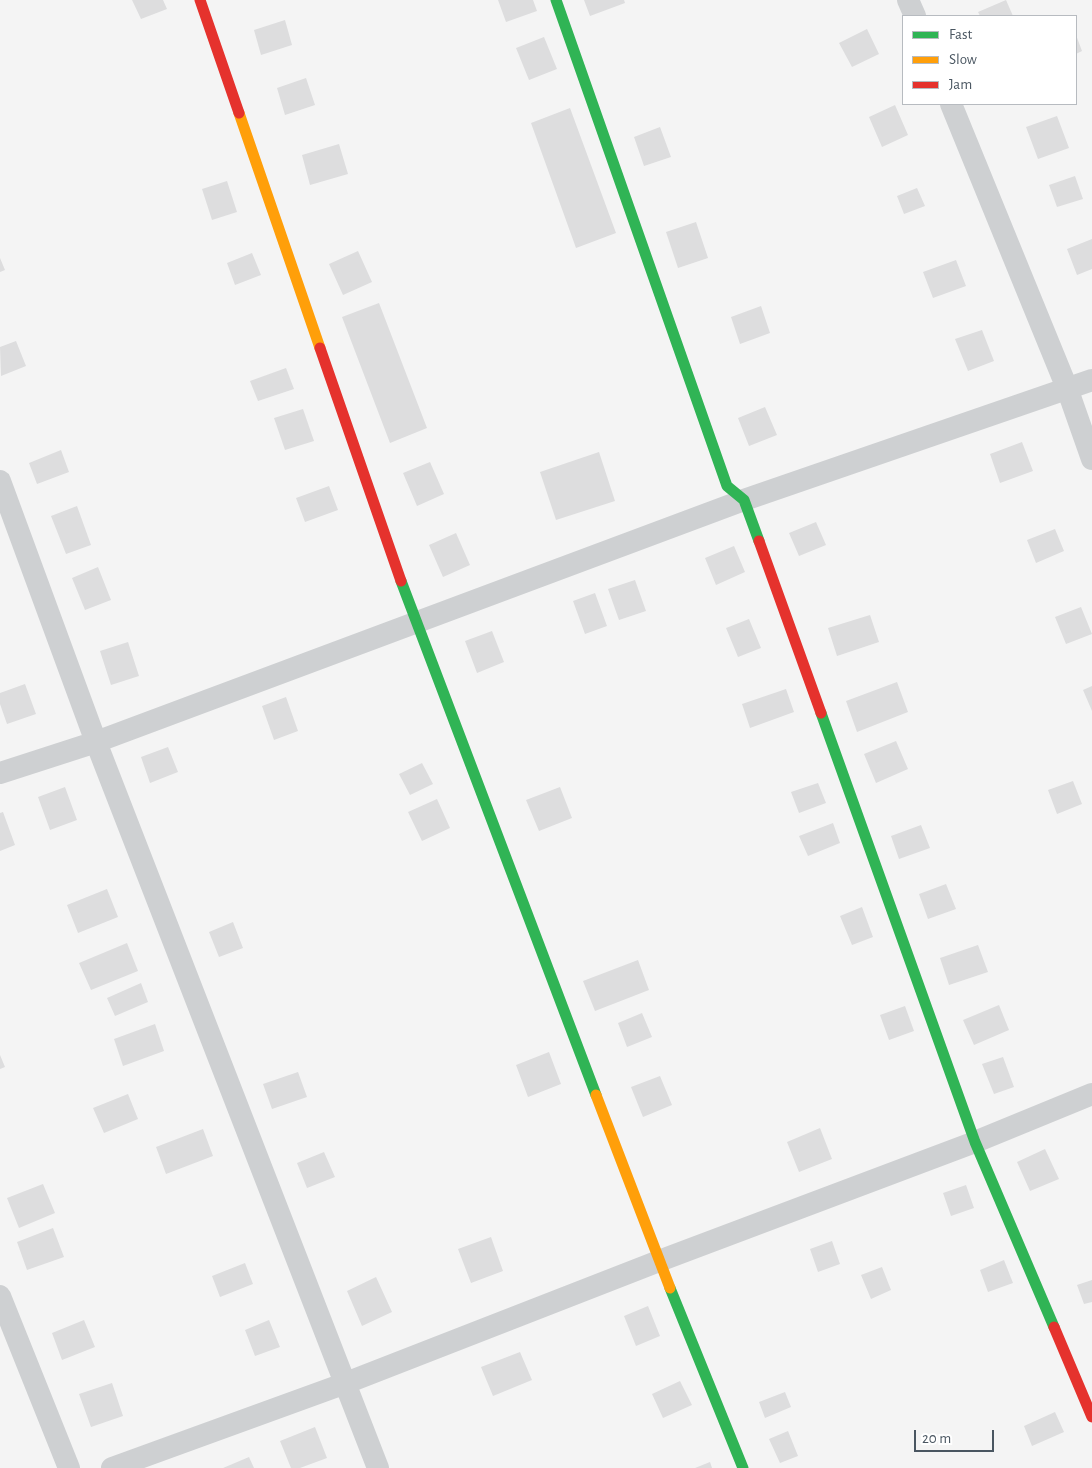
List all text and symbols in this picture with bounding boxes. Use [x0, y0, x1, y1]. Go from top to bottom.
legend [902, 15, 1077, 105]
text: Fast [949, 27, 972, 42]
text: Slow [949, 52, 977, 67]
text: Jam [949, 77, 972, 92]
scale bar [917, 1420, 997, 1452]
text: 20 m [922, 1431, 951, 1446]

